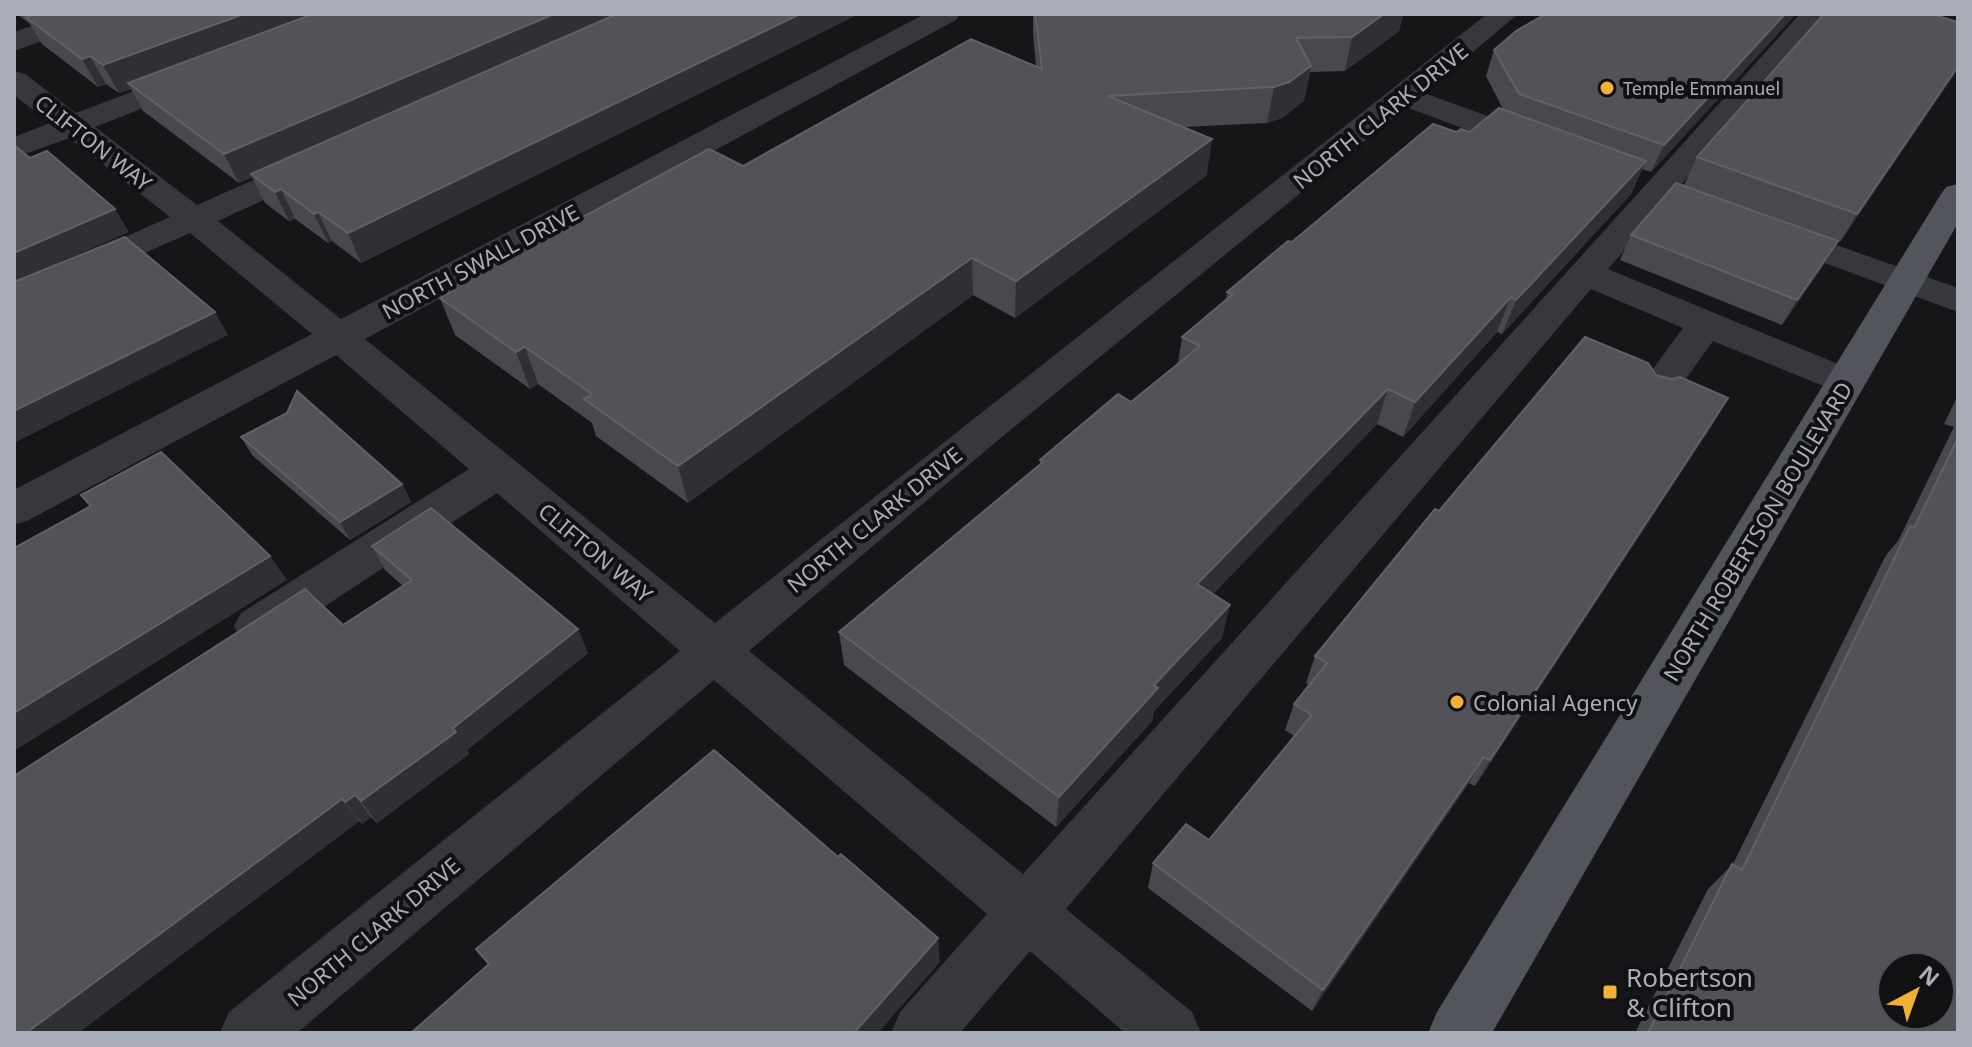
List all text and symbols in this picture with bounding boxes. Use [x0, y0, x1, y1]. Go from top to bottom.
street label: NORTH CLARK DRIVE [1286, 35, 1474, 195]
place label: Temple Emmanuel [1623, 76, 1780, 100]
marker: Temple Emmanuel [1598, 79, 1616, 97]
street label: CLIFTON WAY [29, 87, 159, 197]
street label: NORTH SWALL DRIVE [376, 196, 584, 326]
street label: NORTH ROBERTSON BOULEVARD [1655, 376, 1859, 686]
street label: NORTH CLARK DRIVE [780, 439, 968, 599]
street label: CLIFTON WAY [533, 495, 660, 609]
place label: Colonial Agency [1473, 687, 1638, 717]
marker: Colonial Agency [1448, 693, 1466, 711]
street label: NORTH CLARK DRIVE [280, 850, 466, 1012]
north arrow [1876, 951, 1956, 1031]
text: N [1913, 958, 1946, 992]
place label: Robertson & Clifton [1626, 959, 1753, 1025]
marker: Robertson & Clifton [1601, 983, 1619, 1001]

